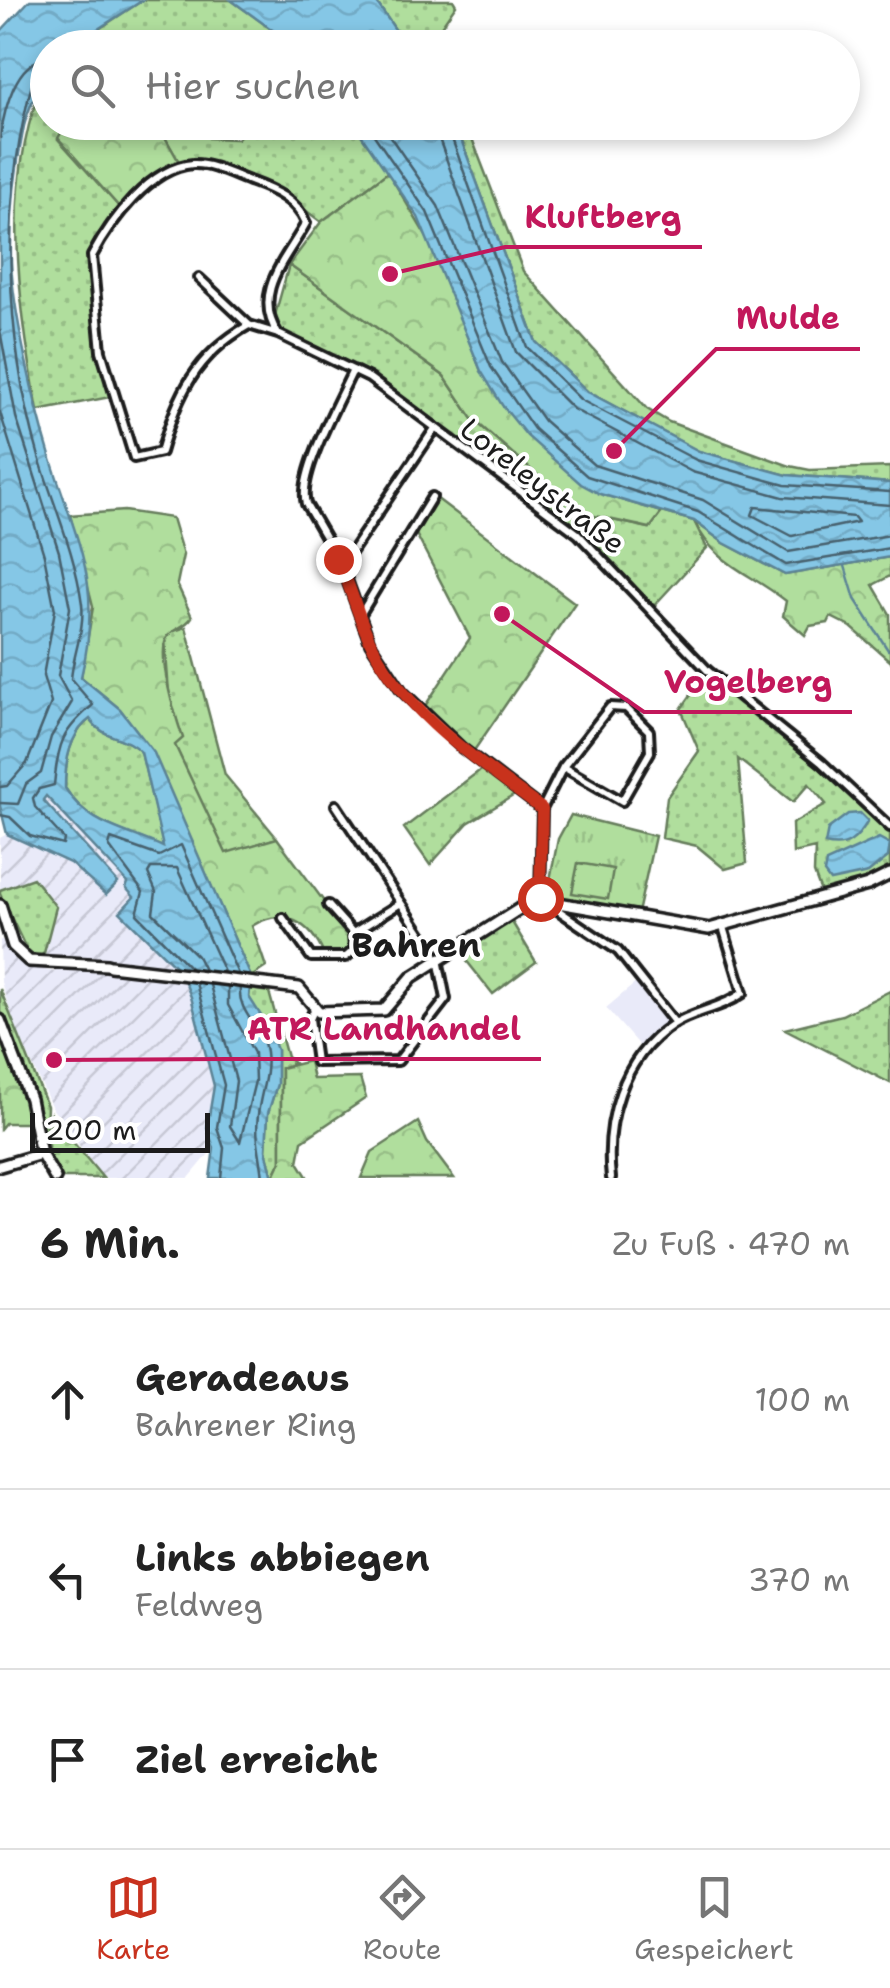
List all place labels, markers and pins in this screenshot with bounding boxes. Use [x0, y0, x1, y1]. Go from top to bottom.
callout: Kluftberg [505, 185, 702, 247]
callout: Mulde [716, 287, 860, 349]
callout: Vogelberg [644, 650, 852, 712]
callout: ATR Landhandel [227, 997, 541, 1059]

